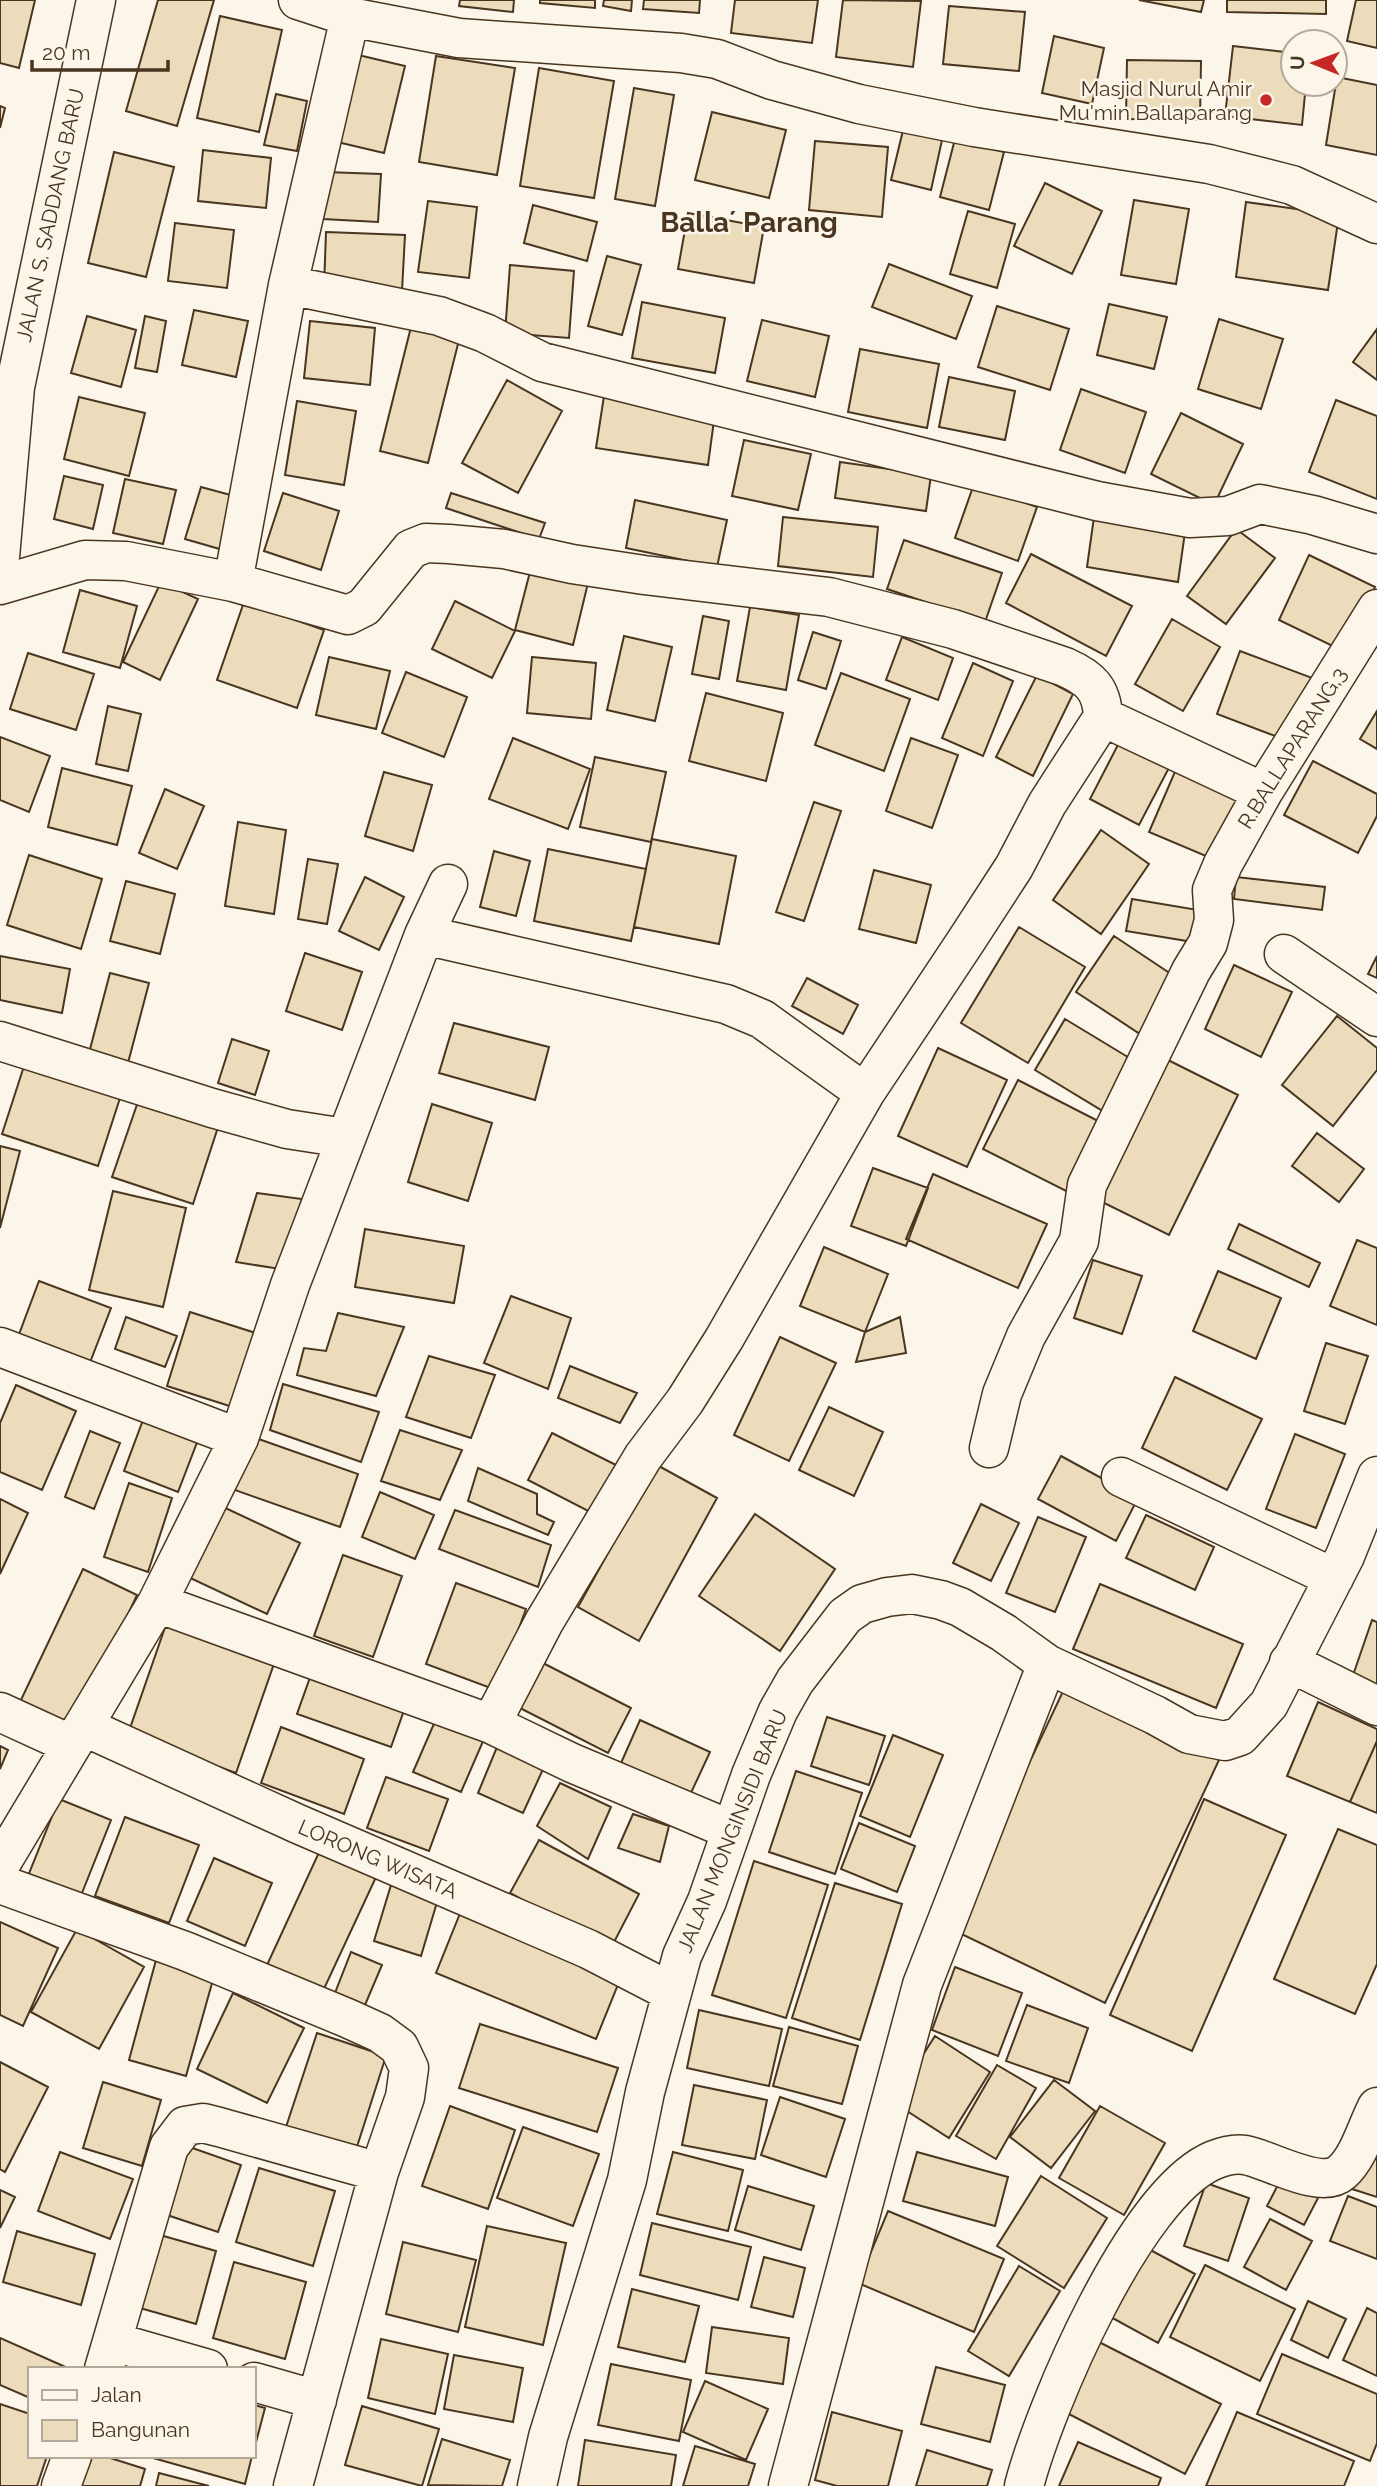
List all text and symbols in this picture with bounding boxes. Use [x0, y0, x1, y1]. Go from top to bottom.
scale bar [32, 28, 168, 72]
north arrow [1279, 28, 1349, 98]
text: 20 m [42, 40, 90, 65]
text: U [1286, 55, 1308, 70]
place label: Masjid Nurul Amir Mu'min Ballaparang [1059, 76, 1253, 125]
street label: JALAN S. SADDANG BARU [11, 86, 89, 344]
marker: Masjid Nurul Amir Mu'min Ballaparang [1258, 92, 1274, 108]
district label: Ballaʼ Parang [660, 206, 838, 239]
street label: R.BALLAPARANG,3 [1232, 663, 1352, 833]
street label: JALAN MONGINSIDI BARU [672, 1706, 792, 1956]
street label: LORONG WISATA [295, 1814, 461, 1904]
legend [28, 2367, 256, 2458]
text: Jalan [91, 2382, 142, 2407]
text: Bangunan [91, 2417, 190, 2442]

